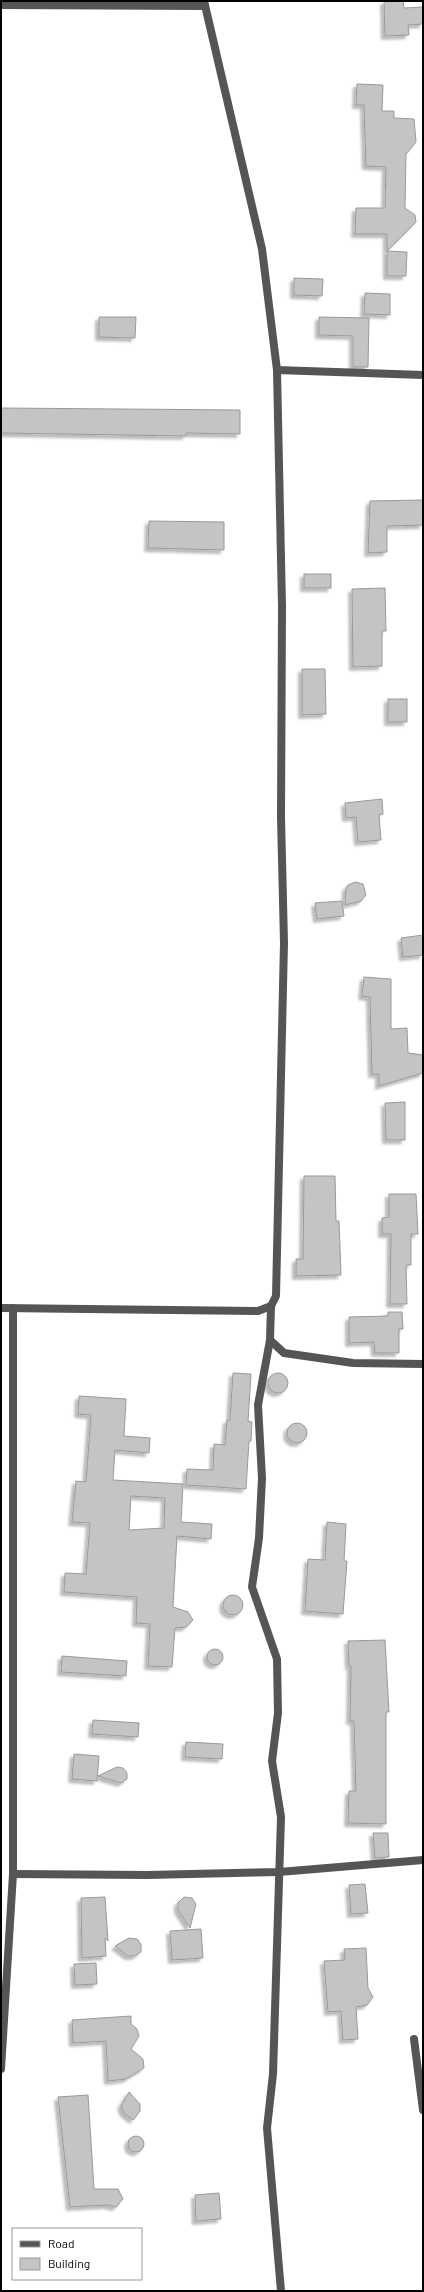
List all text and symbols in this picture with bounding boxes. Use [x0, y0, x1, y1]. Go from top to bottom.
legend [12, 2228, 142, 2280]
text: Road [48, 2236, 75, 2250]
text: Building [48, 2256, 90, 2270]

